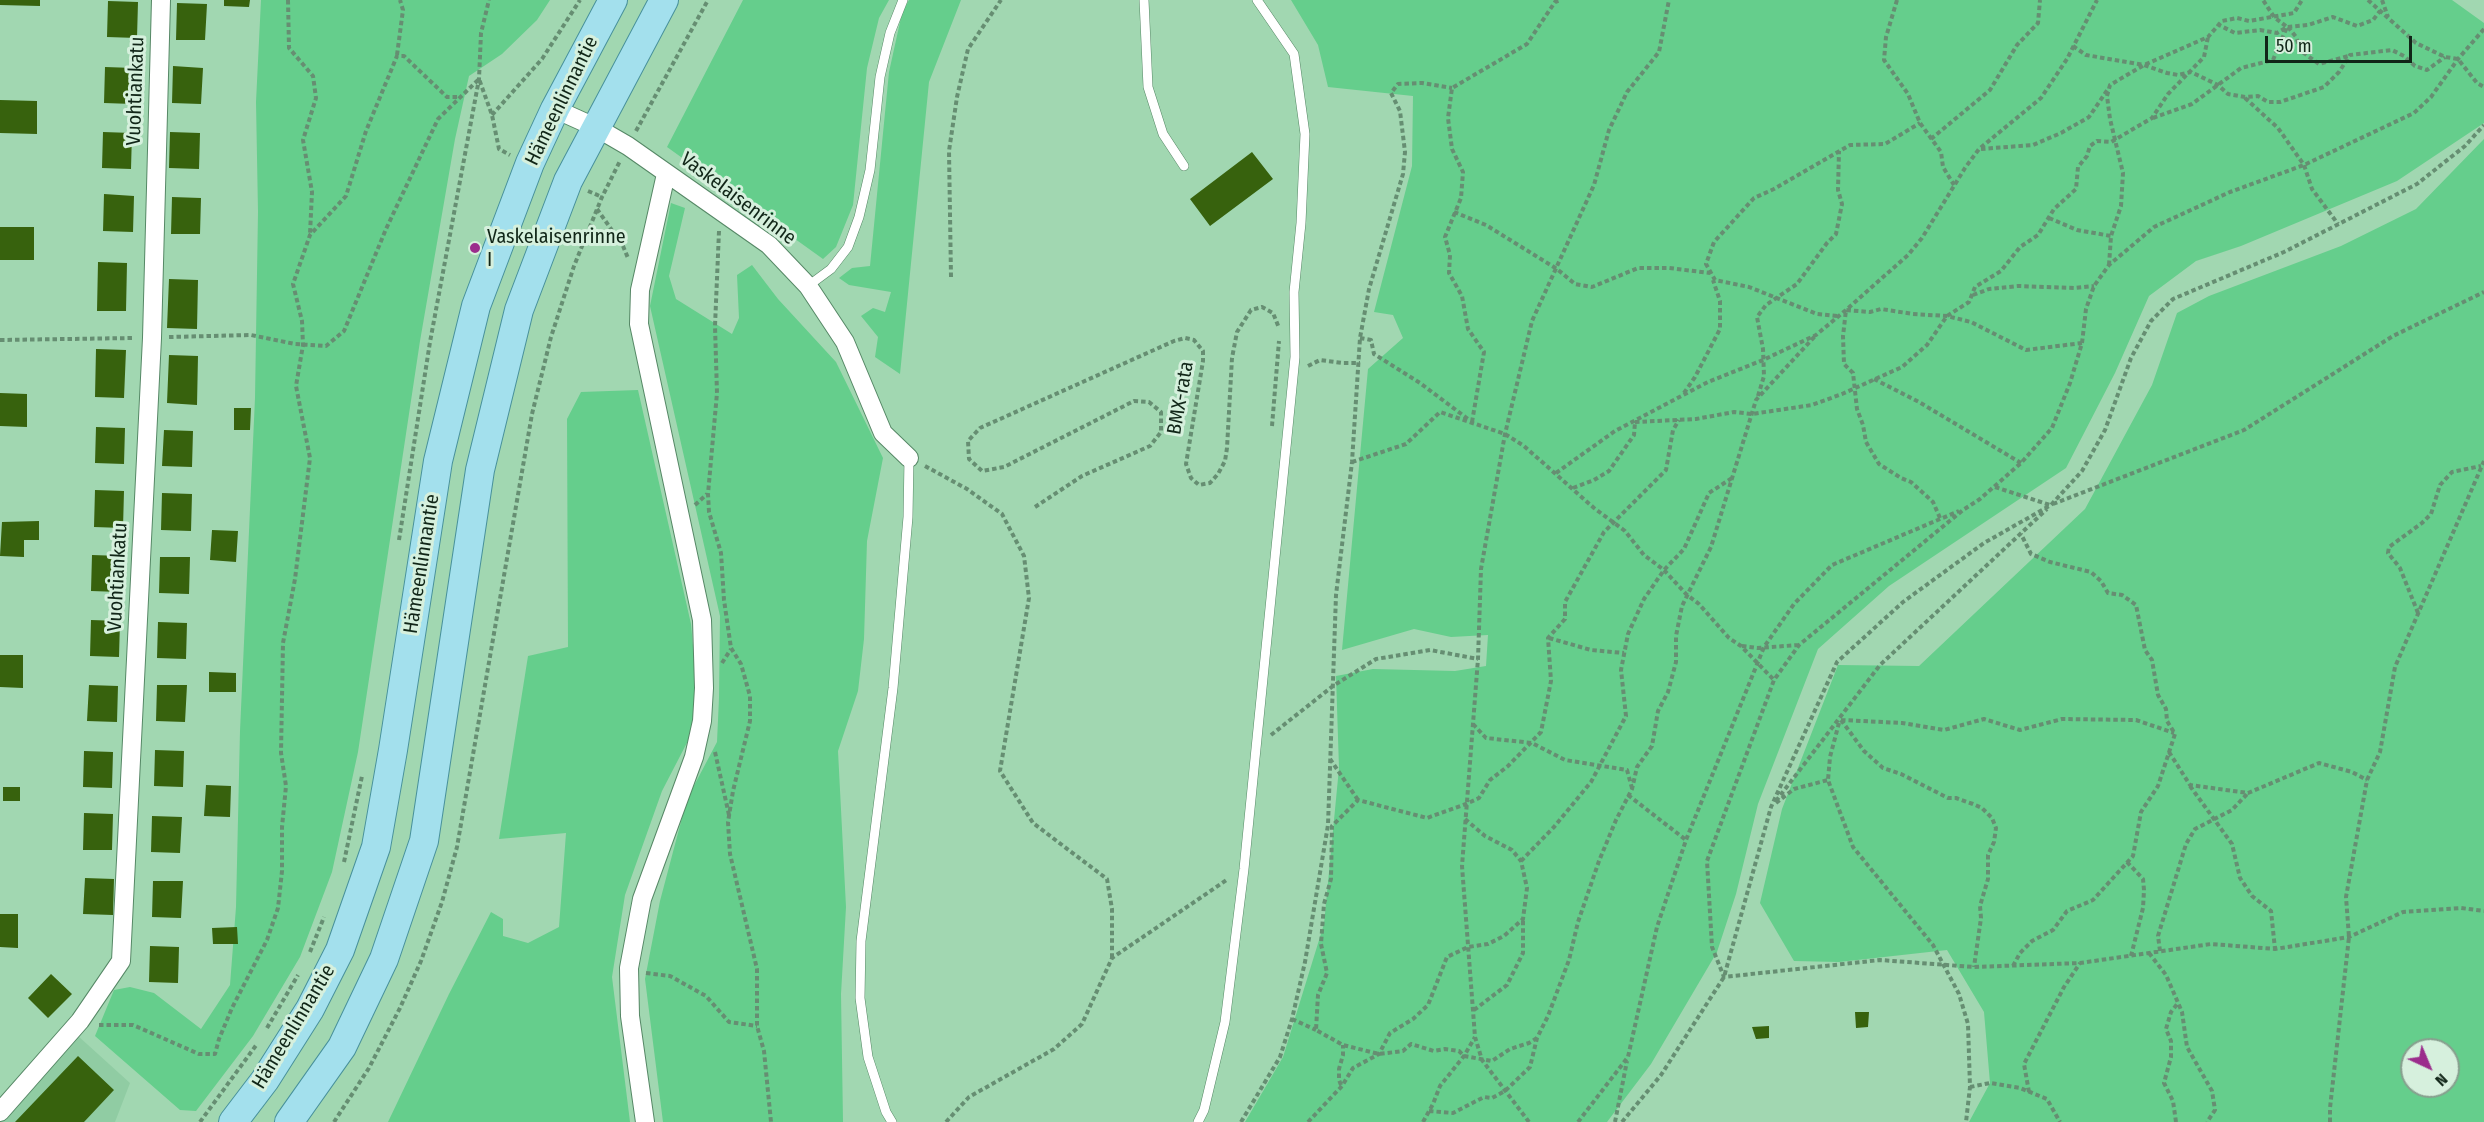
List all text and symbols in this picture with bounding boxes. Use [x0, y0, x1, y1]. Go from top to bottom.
scale bar [2268, 24, 2415, 62]
street label: Hämeenlinnantie [520, 32, 604, 170]
text: 50 m [2276, 35, 2312, 57]
street label: Vuohtiankatu [122, 36, 150, 146]
street label: Vaskelaisenrinne [675, 148, 801, 250]
place label: Vaskelaisenrinne I [487, 225, 626, 272]
marker: Vaskelaisenrinne I [468, 241, 482, 255]
street label: BMX-rata [1163, 359, 1199, 437]
street label: Hämeenlinnantie [399, 493, 445, 635]
street label: Vuohtiankatu [103, 522, 133, 632]
street label: Hämeenlinnantie [247, 960, 341, 1094]
north arrow [2400, 1038, 2460, 1098]
text: N [2431, 1070, 2452, 1090]

